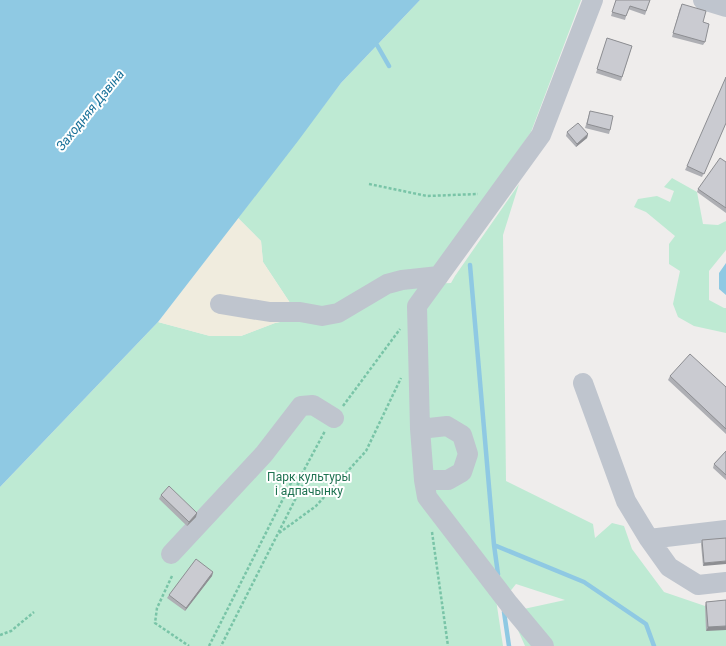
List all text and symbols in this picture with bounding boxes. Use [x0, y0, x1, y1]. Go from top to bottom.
water label: Заходняя Дзвіна [53, 67, 127, 153]
park label: Парк культуры і адпачынку [267, 470, 351, 498]

